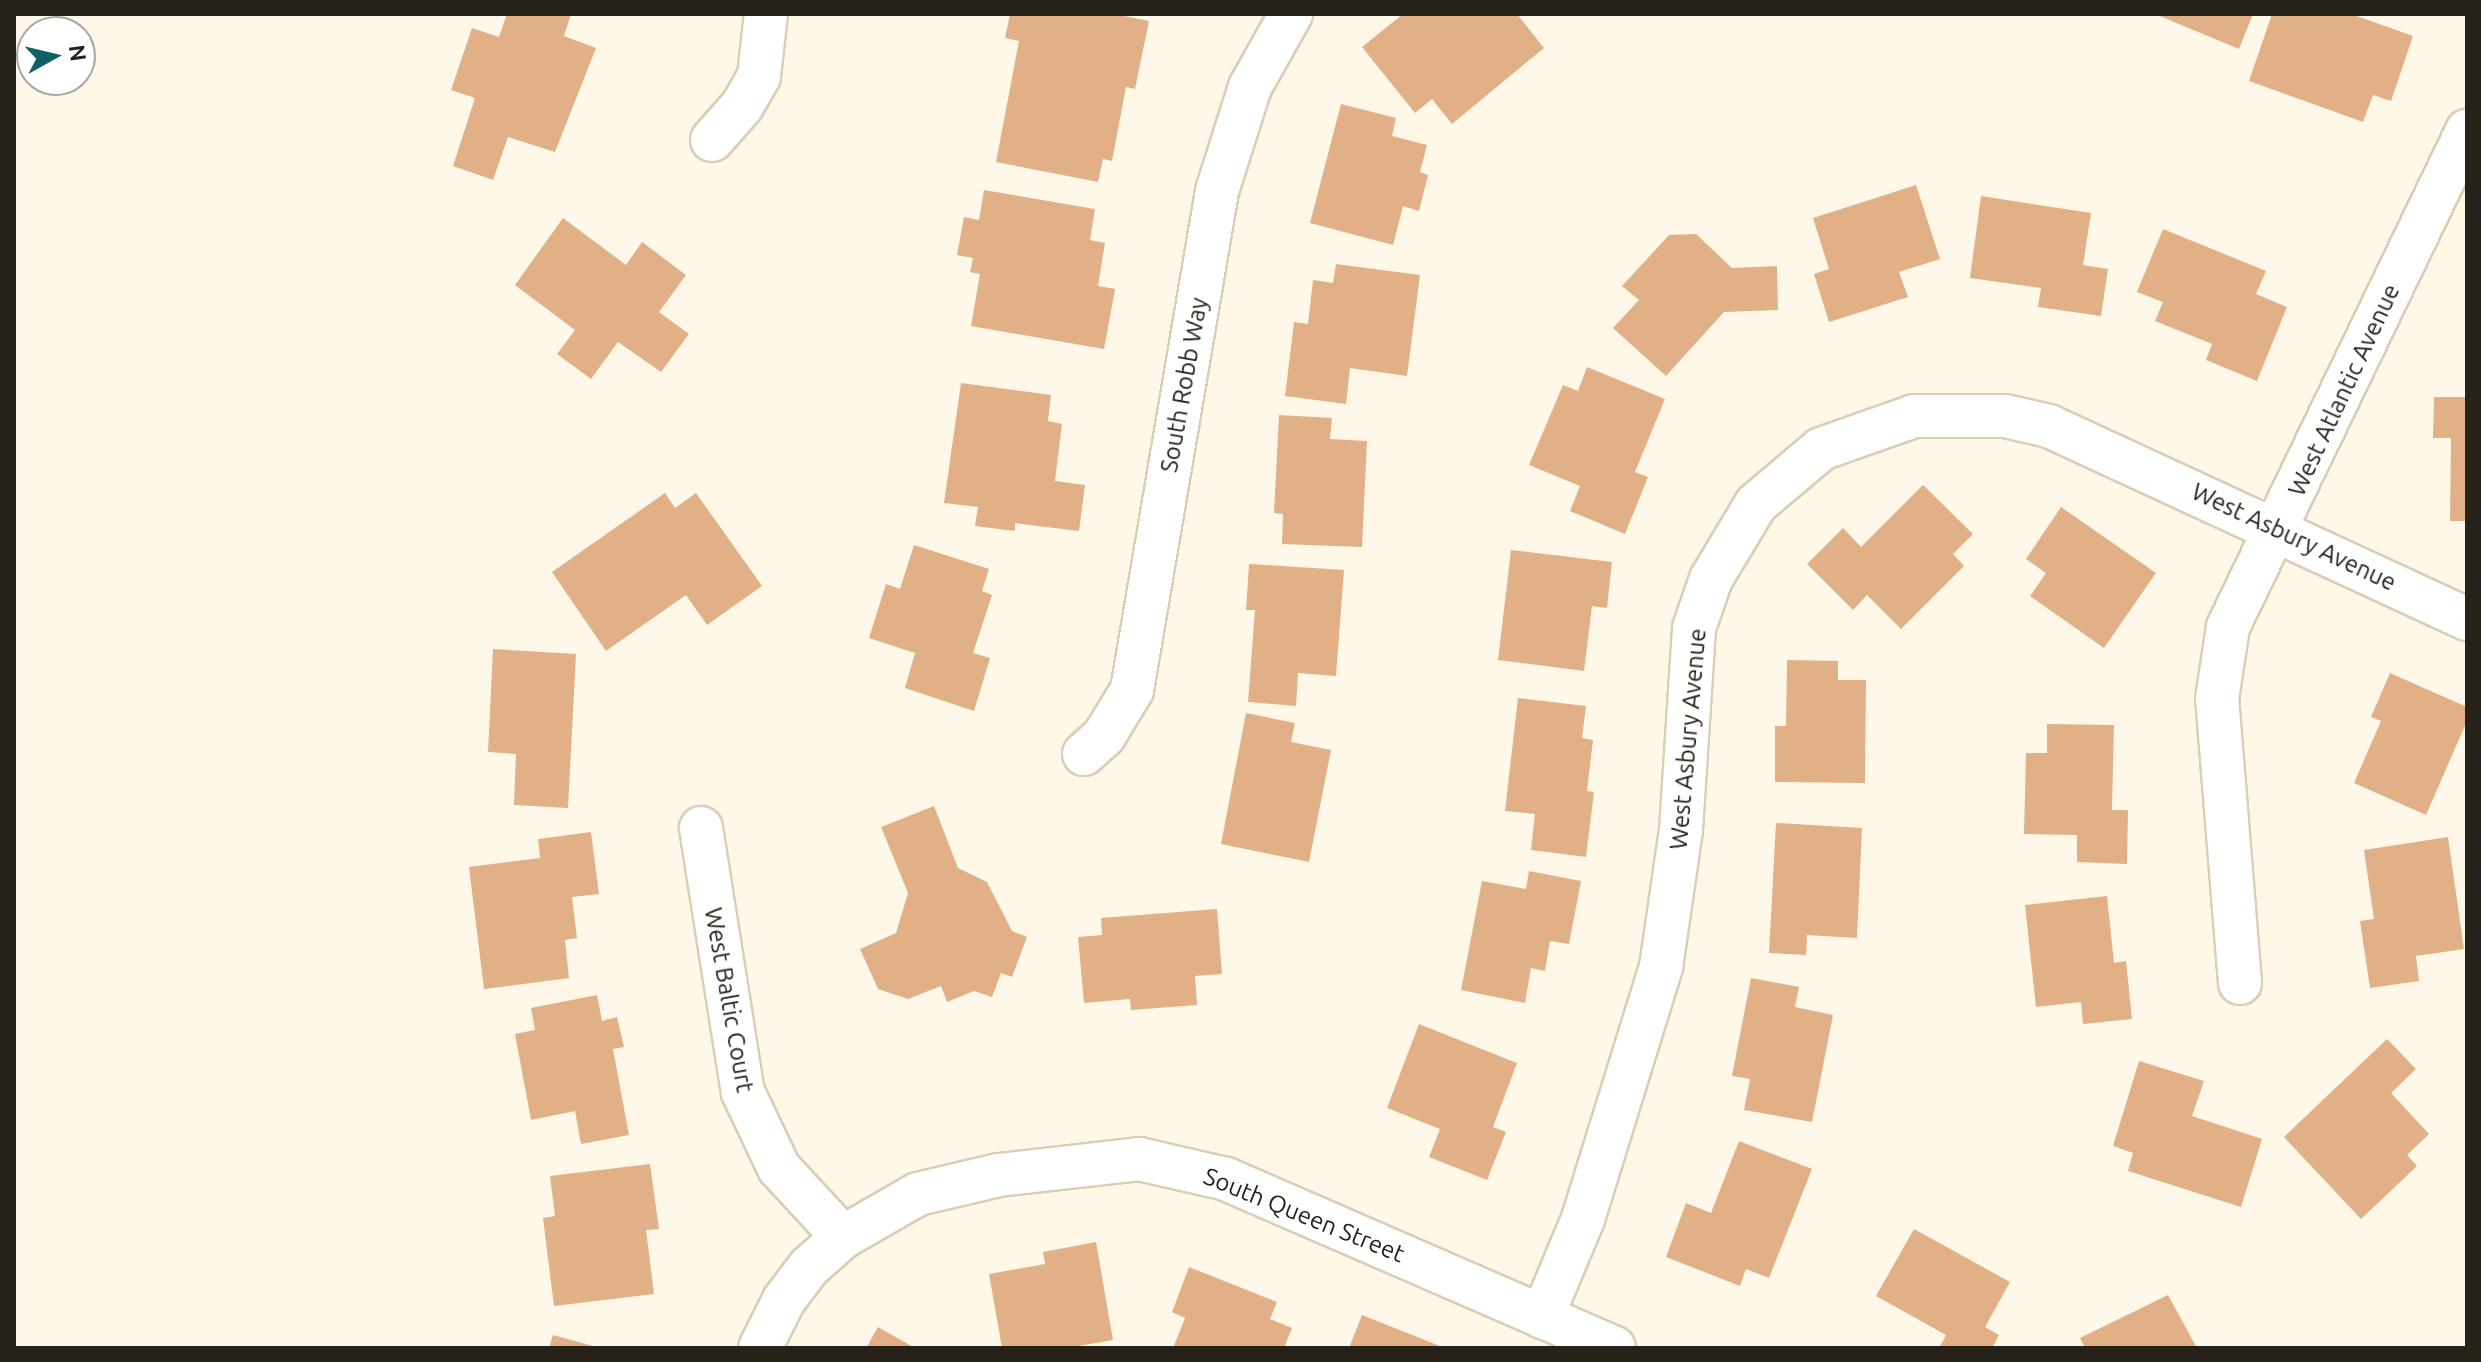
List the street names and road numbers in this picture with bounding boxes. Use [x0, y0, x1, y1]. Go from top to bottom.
street label: West Atlantic Avenue [2282, 279, 2406, 501]
street label: South Robb Way [1154, 295, 1214, 475]
street label: West Asbury Avenue [2187, 477, 2401, 597]
street label: West Asbury Avenue [1664, 627, 1712, 851]
street label: West Baltic Court [699, 905, 759, 1095]
street label: South Queen Street [1199, 1162, 1409, 1268]

